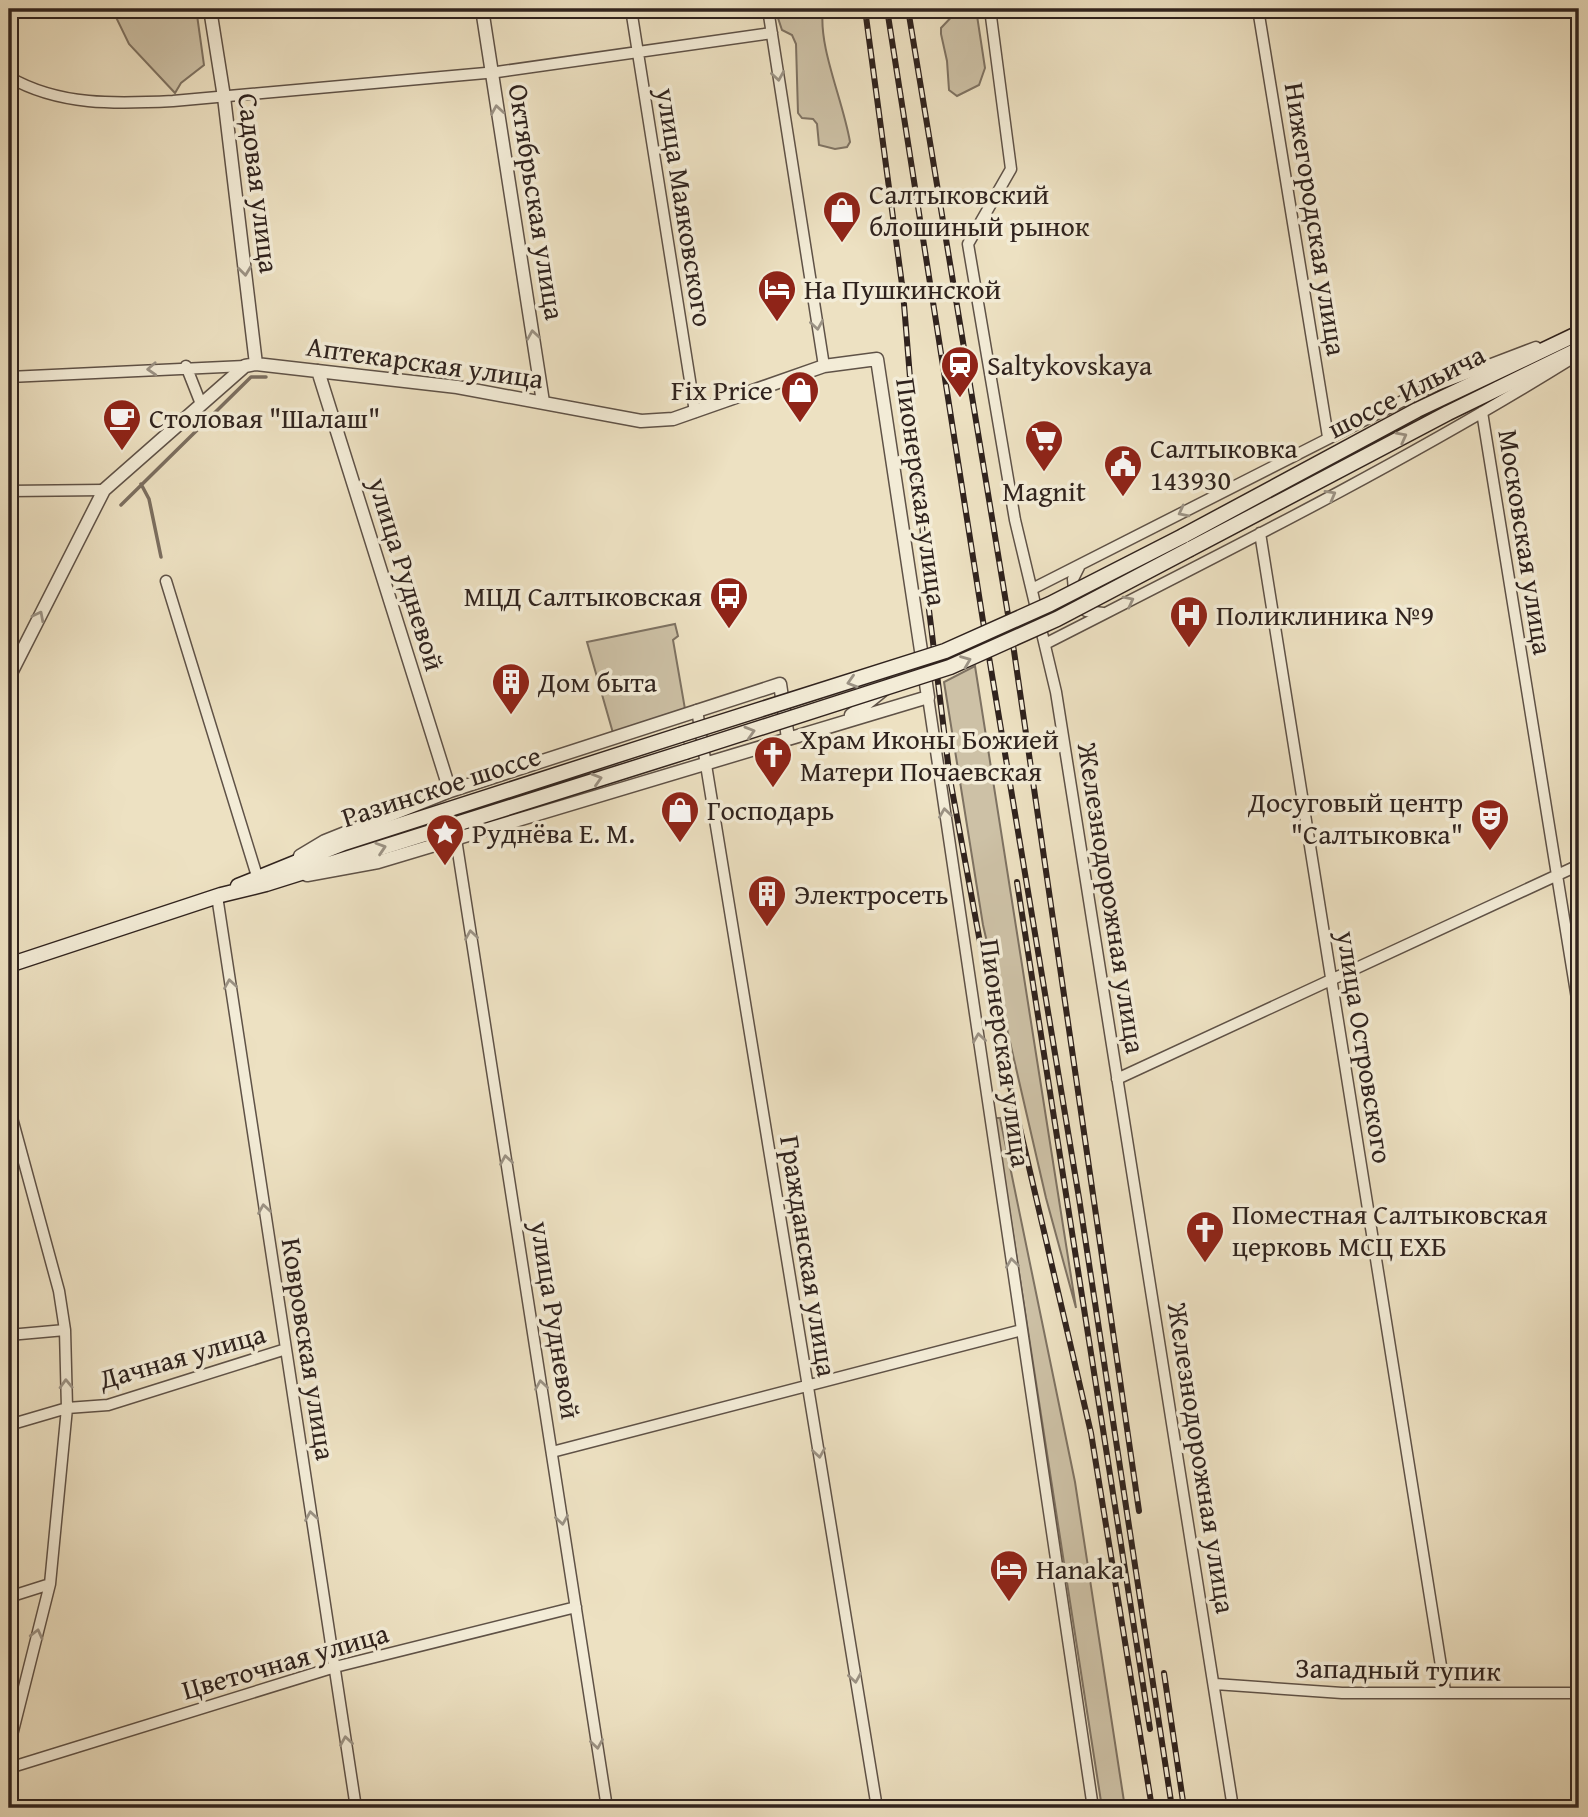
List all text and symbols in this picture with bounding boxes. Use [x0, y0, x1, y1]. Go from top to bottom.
one-way arrow [770, 70, 785, 82]
street label: Нижегородская улица [1275, 79, 1358, 359]
street label: Октябрьская улица [499, 81, 576, 323]
street label: улица Маяковского [646, 84, 725, 329]
street label: Садовая улица [228, 91, 291, 276]
one-way arrow [490, 104, 505, 116]
place label: Салтыковский блошиный рынок [869, 173, 1090, 246]
shop icon: Салтыковский блошиный рынок [821, 189, 863, 244]
one-way arrow [238, 265, 253, 276]
hotel icon: На Пушкинской [756, 268, 798, 323]
place label: На Пушкинской [804, 268, 1001, 309]
one-way arrow [809, 319, 824, 331]
street label: Аптекарская улица [304, 325, 547, 399]
one-way arrow [525, 329, 540, 340]
street label: шоссе Ильича [1320, 333, 1492, 448]
station icon: Saltykovskaya [939, 344, 981, 399]
place label: Saltykovskaya [987, 344, 1153, 385]
one-way arrow [147, 361, 158, 376]
place label: Fix Price [671, 369, 773, 410]
shop icon: Fix Price [779, 369, 821, 424]
street label: Пионерская улица [886, 375, 959, 609]
cafe icon: Столовая "Шалаш" [101, 397, 143, 452]
place label: Столовая "Шалаш" [149, 397, 380, 438]
supermarket icon: Magnit [1023, 418, 1065, 473]
street label: Московская улица [1488, 426, 1565, 658]
place label: Салтыковка 143930 [1150, 427, 1298, 500]
one-way arrow [1395, 432, 1407, 445]
public building icon: Салтыковка 143930 [1102, 443, 1144, 498]
place label: Magnit [1002, 470, 1086, 511]
street label: улица Рудневой [358, 471, 456, 676]
one-way arrow [1323, 490, 1336, 503]
one-way arrow [1178, 503, 1190, 517]
place label: МЦД Салтыковская [464, 575, 702, 616]
bus stop icon: МЦД Салтыковская [708, 575, 750, 630]
hospital icon: Поликлиника №9 [1168, 594, 1210, 649]
place label: Поликлиника №9 [1216, 594, 1434, 635]
one-way arrow [1122, 595, 1135, 609]
one-way arrow [31, 611, 45, 624]
one-way arrow [959, 655, 971, 669]
building icon: Дом быта [490, 661, 532, 716]
place label: Дом быта [537, 661, 658, 702]
one-way arrow [846, 673, 858, 688]
place label: Храм Иконы Божией Матери Почаевская [800, 718, 1059, 791]
one-way arrow [744, 725, 756, 740]
street label: Разинское шоссе [336, 734, 546, 837]
church icon: Храм Иконы Божией Матери Почаевская [752, 734, 794, 789]
street label: Железнодорожная улица [1068, 739, 1157, 1057]
one-way arrow [591, 772, 603, 787]
place label: Досуговый центр "Салтыковка" [1247, 781, 1463, 854]
shop icon: Господарь [659, 789, 701, 844]
place label: Господарь [707, 789, 834, 830]
theatre icon: Досуговый центр "Салтыковка" [1469, 797, 1511, 852]
one-way arrow [938, 807, 953, 819]
place icon: Руднёва Е. М. [424, 812, 466, 867]
place label: Руднёва Е. М. [472, 812, 635, 853]
one-way arrow [374, 841, 386, 856]
building icon: Электросеть [746, 873, 788, 928]
place label: Электросеть [794, 873, 948, 914]
street label: улица Островского [1327, 927, 1404, 1166]
one-way arrow [464, 929, 479, 941]
street label: Пионерская улица [970, 936, 1043, 1170]
one-way arrow [223, 979, 238, 990]
one-way arrow [971, 1032, 986, 1044]
street label: Гражданская улица [770, 1132, 849, 1380]
one-way arrow [499, 1154, 514, 1166]
place label: Поместная Салтыковская церковь МСЦ ЕХБ [1232, 1193, 1548, 1266]
one-way arrow [257, 1203, 272, 1215]
church icon: Поместная Салтыковская церковь МСЦ ЕХБ [1184, 1209, 1226, 1264]
street label: улица Рудневой [520, 1217, 592, 1422]
street label: Ковровская улица [272, 1235, 347, 1464]
one-way arrow [1005, 1257, 1020, 1269]
street label: Железнодорожная улица [1158, 1299, 1247, 1617]
street label: Дачная улица [93, 1312, 271, 1399]
one-way arrow [59, 1378, 74, 1389]
one-way arrow [534, 1379, 549, 1391]
one-way arrow [811, 1447, 826, 1459]
one-way arrow [304, 1510, 319, 1522]
one-way arrow [554, 1514, 569, 1525]
hotel icon: Hanaka [988, 1548, 1030, 1603]
place label: Hanaka [1036, 1548, 1125, 1589]
street label: Цветочная улица [177, 1611, 394, 1710]
one-way arrow [29, 1628, 43, 1640]
street label: Западный тупик [1295, 1646, 1502, 1691]
one-way arrow [847, 1672, 862, 1684]
one-way arrow [339, 1735, 354, 1747]
one-way arrow [589, 1738, 604, 1750]

